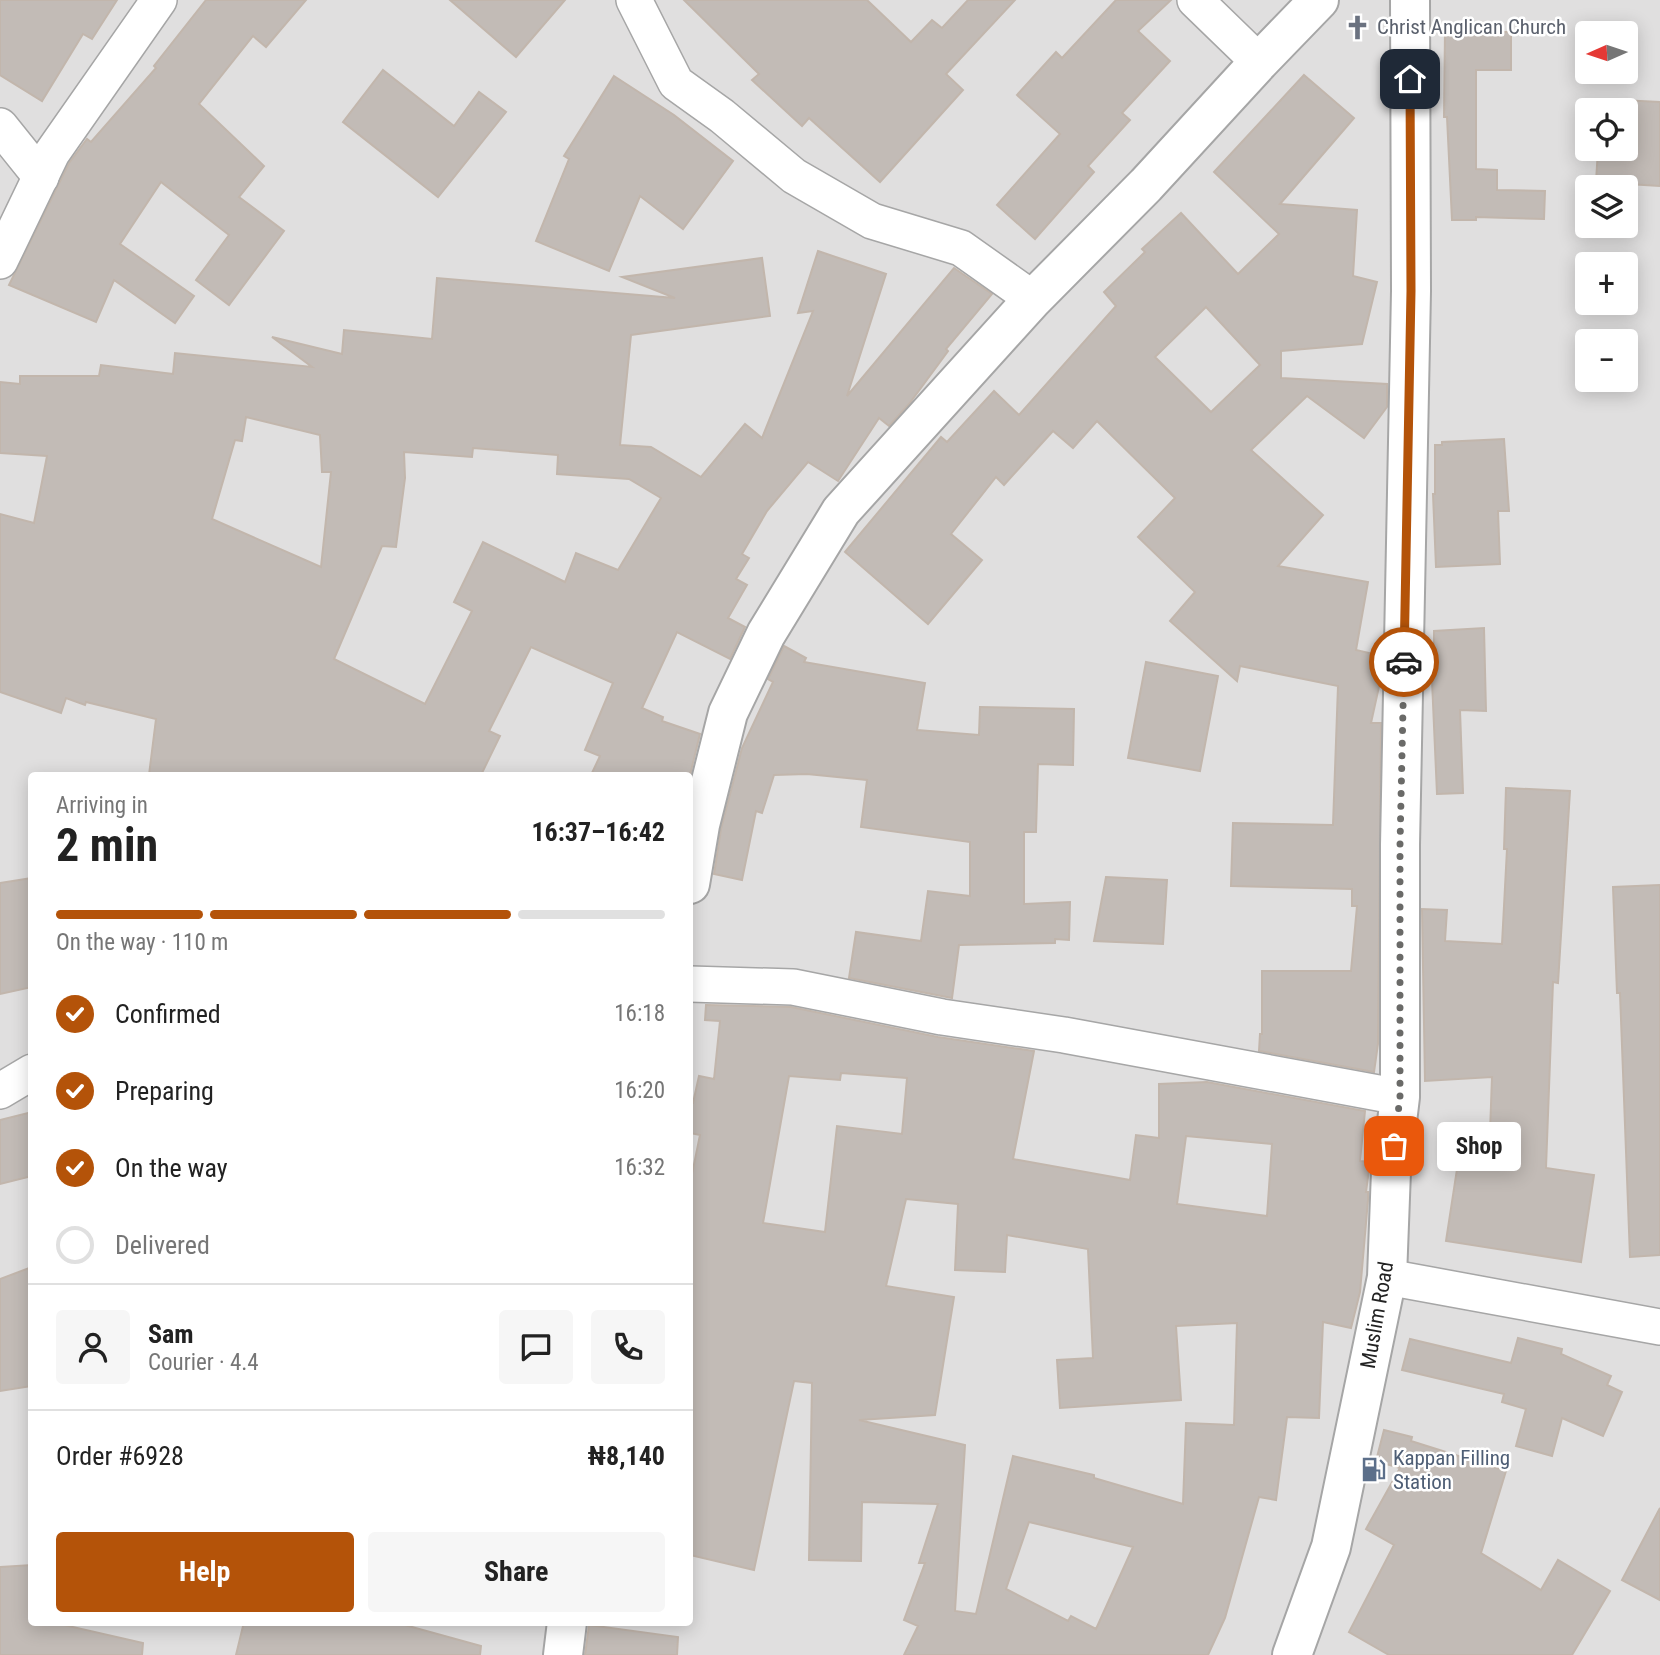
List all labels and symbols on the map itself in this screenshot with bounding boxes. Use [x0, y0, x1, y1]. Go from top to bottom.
church icon: Christ Anglican Church [1343, 13, 1371, 41]
place label: Christ Anglican Church [1377, 15, 1566, 39]
north arrow [1575, 21, 1638, 84]
pin [1380, 49, 1440, 109]
courier [1369, 627, 1439, 697]
pin [1364, 1116, 1424, 1176]
callout: Shop [1436, 1122, 1520, 1170]
street label: Muslim Road [1356, 1260, 1398, 1370]
place label: Kappan Filling Station [1393, 1446, 1510, 1494]
fuel station icon: Kappan Filling Station [1359, 1456, 1387, 1484]

